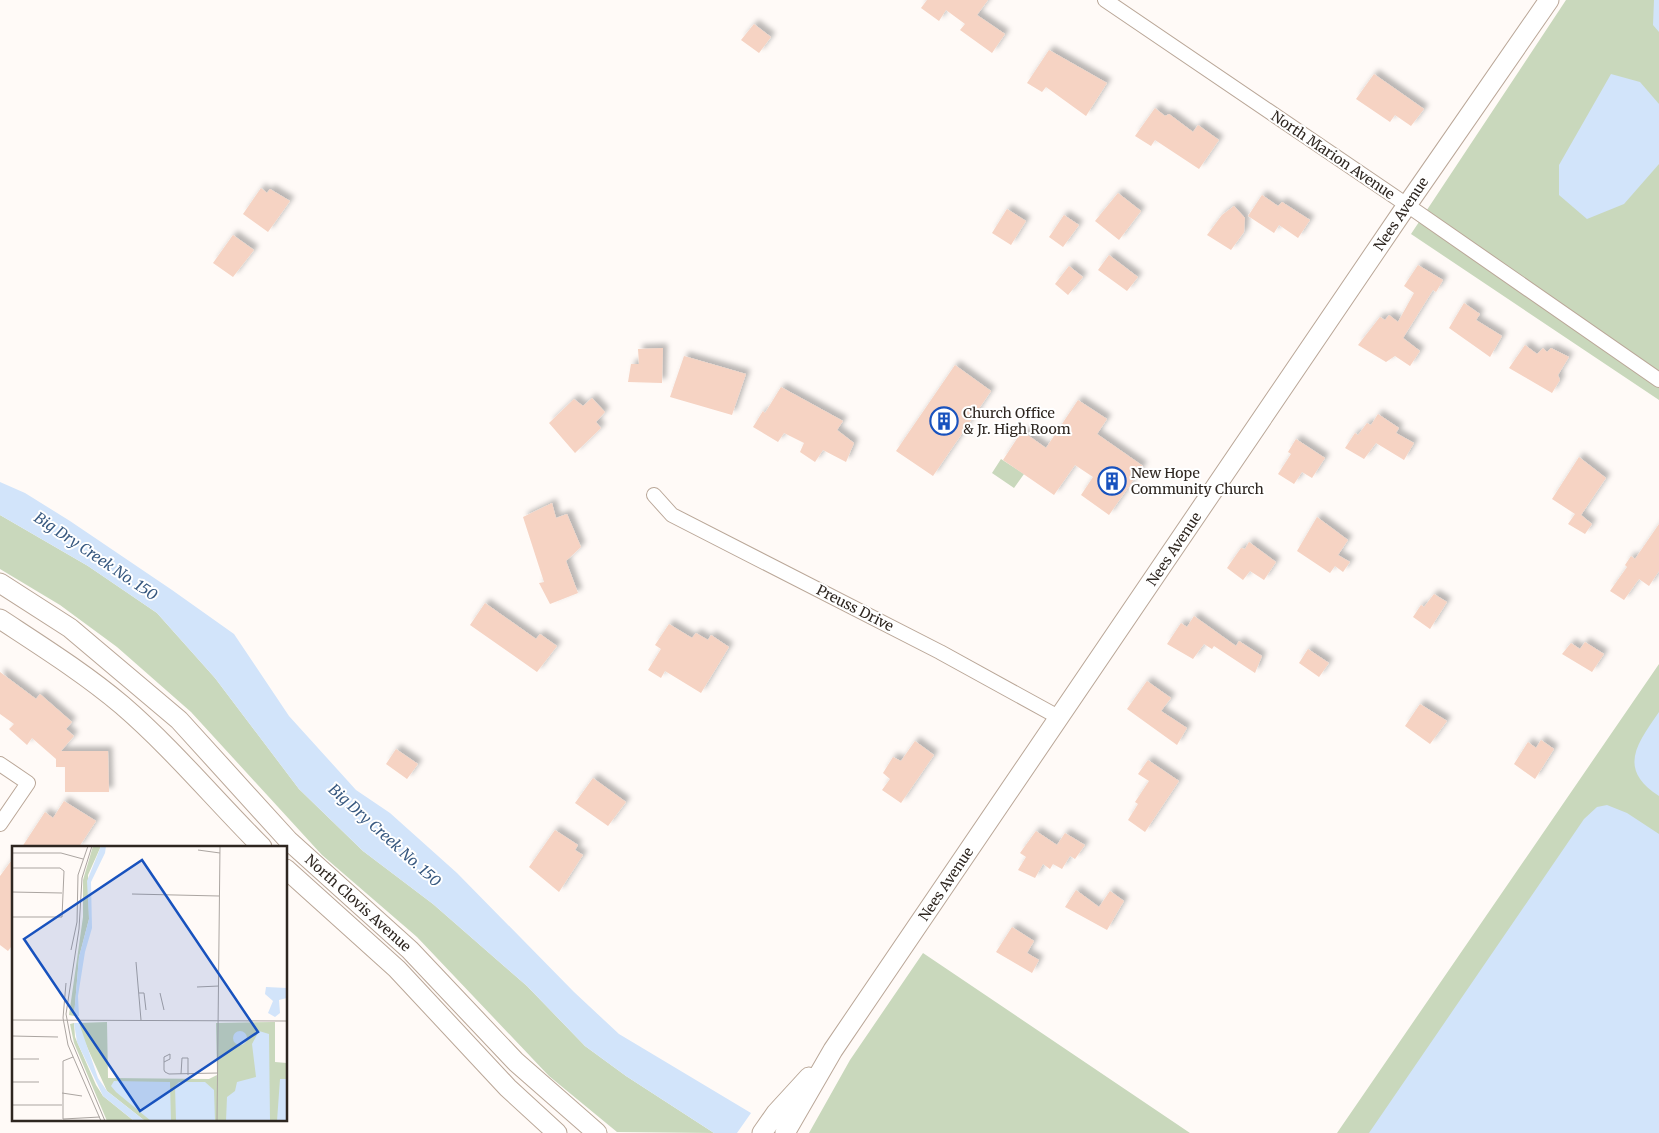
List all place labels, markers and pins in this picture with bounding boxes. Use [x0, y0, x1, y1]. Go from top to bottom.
place label: Church Office & Jr. High Room [963, 404, 1071, 438]
building icon: Church Office & Jr. High Room [929, 406, 959, 436]
place label: New Hope Community Church [1131, 464, 1264, 498]
building icon: New Hope Community Church [1097, 466, 1127, 496]

